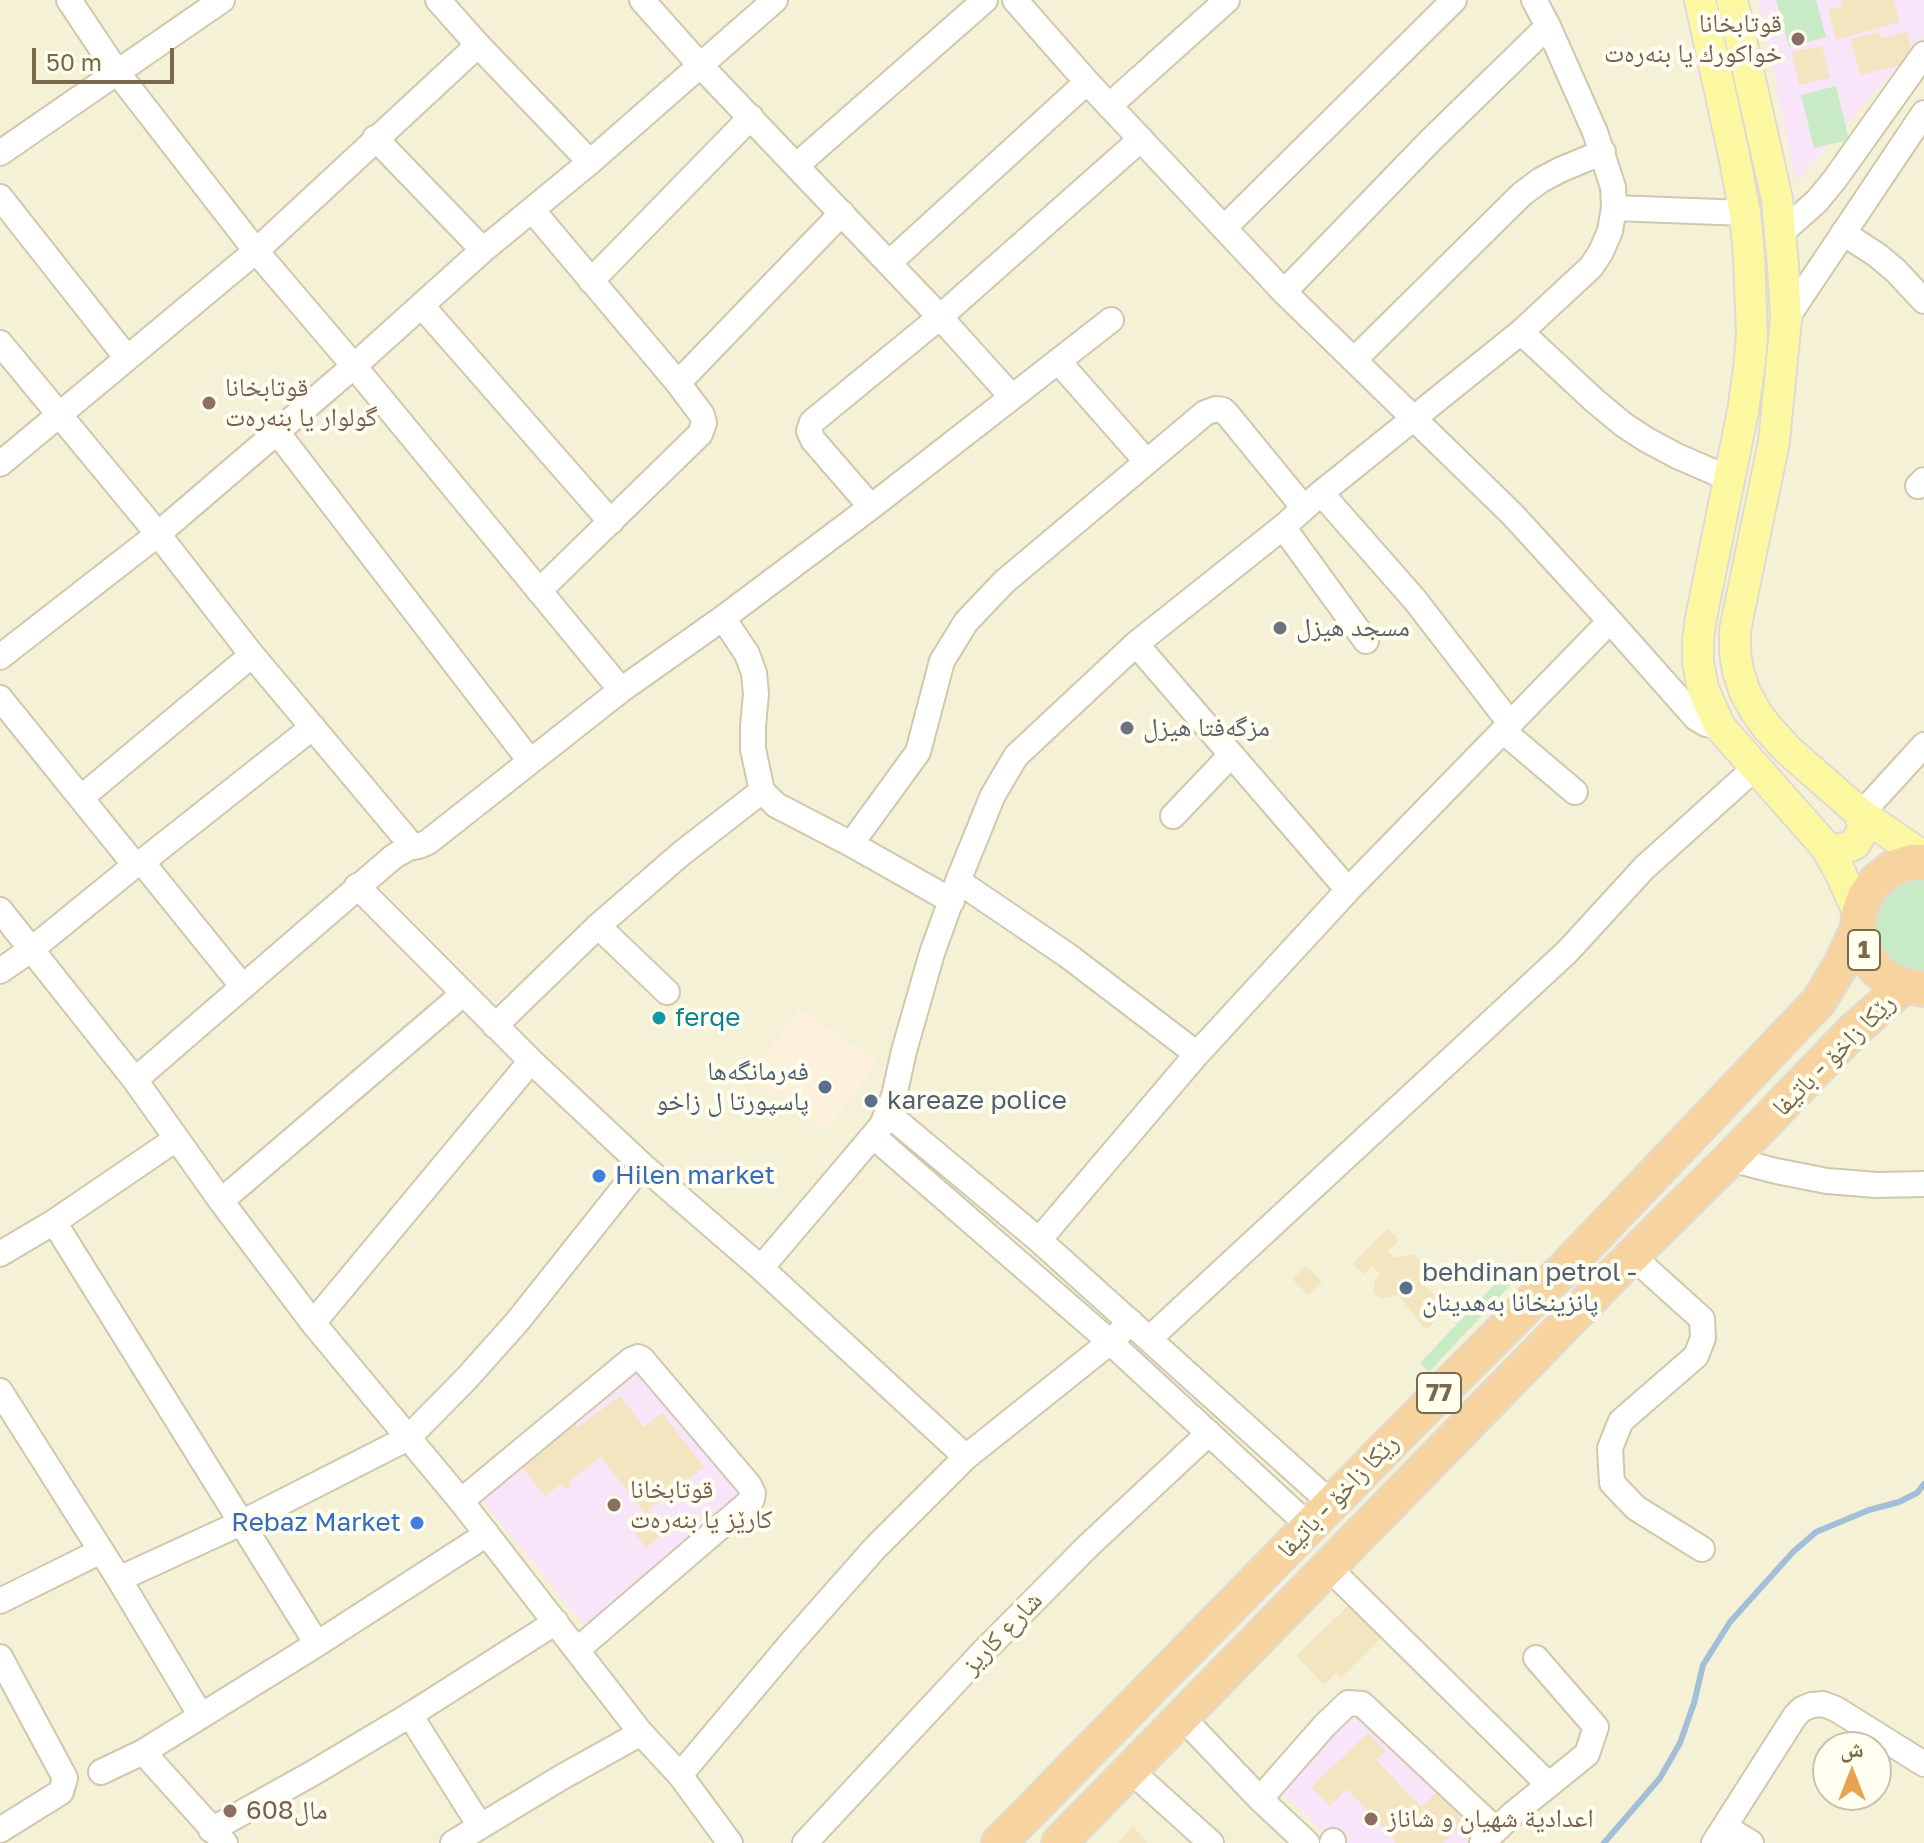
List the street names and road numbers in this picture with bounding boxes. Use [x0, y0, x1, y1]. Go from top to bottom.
road number: 1 [1848, 930, 1880, 970]
street label: رێکا زاخۆ - باتیفا [1766, 987, 1902, 1123]
road number: 77 [1417, 1373, 1461, 1413]
street label: رێکا زاخۆ - باتیفا [1271, 1427, 1405, 1565]
street label: شارع كاريز [955, 1585, 1049, 1681]

